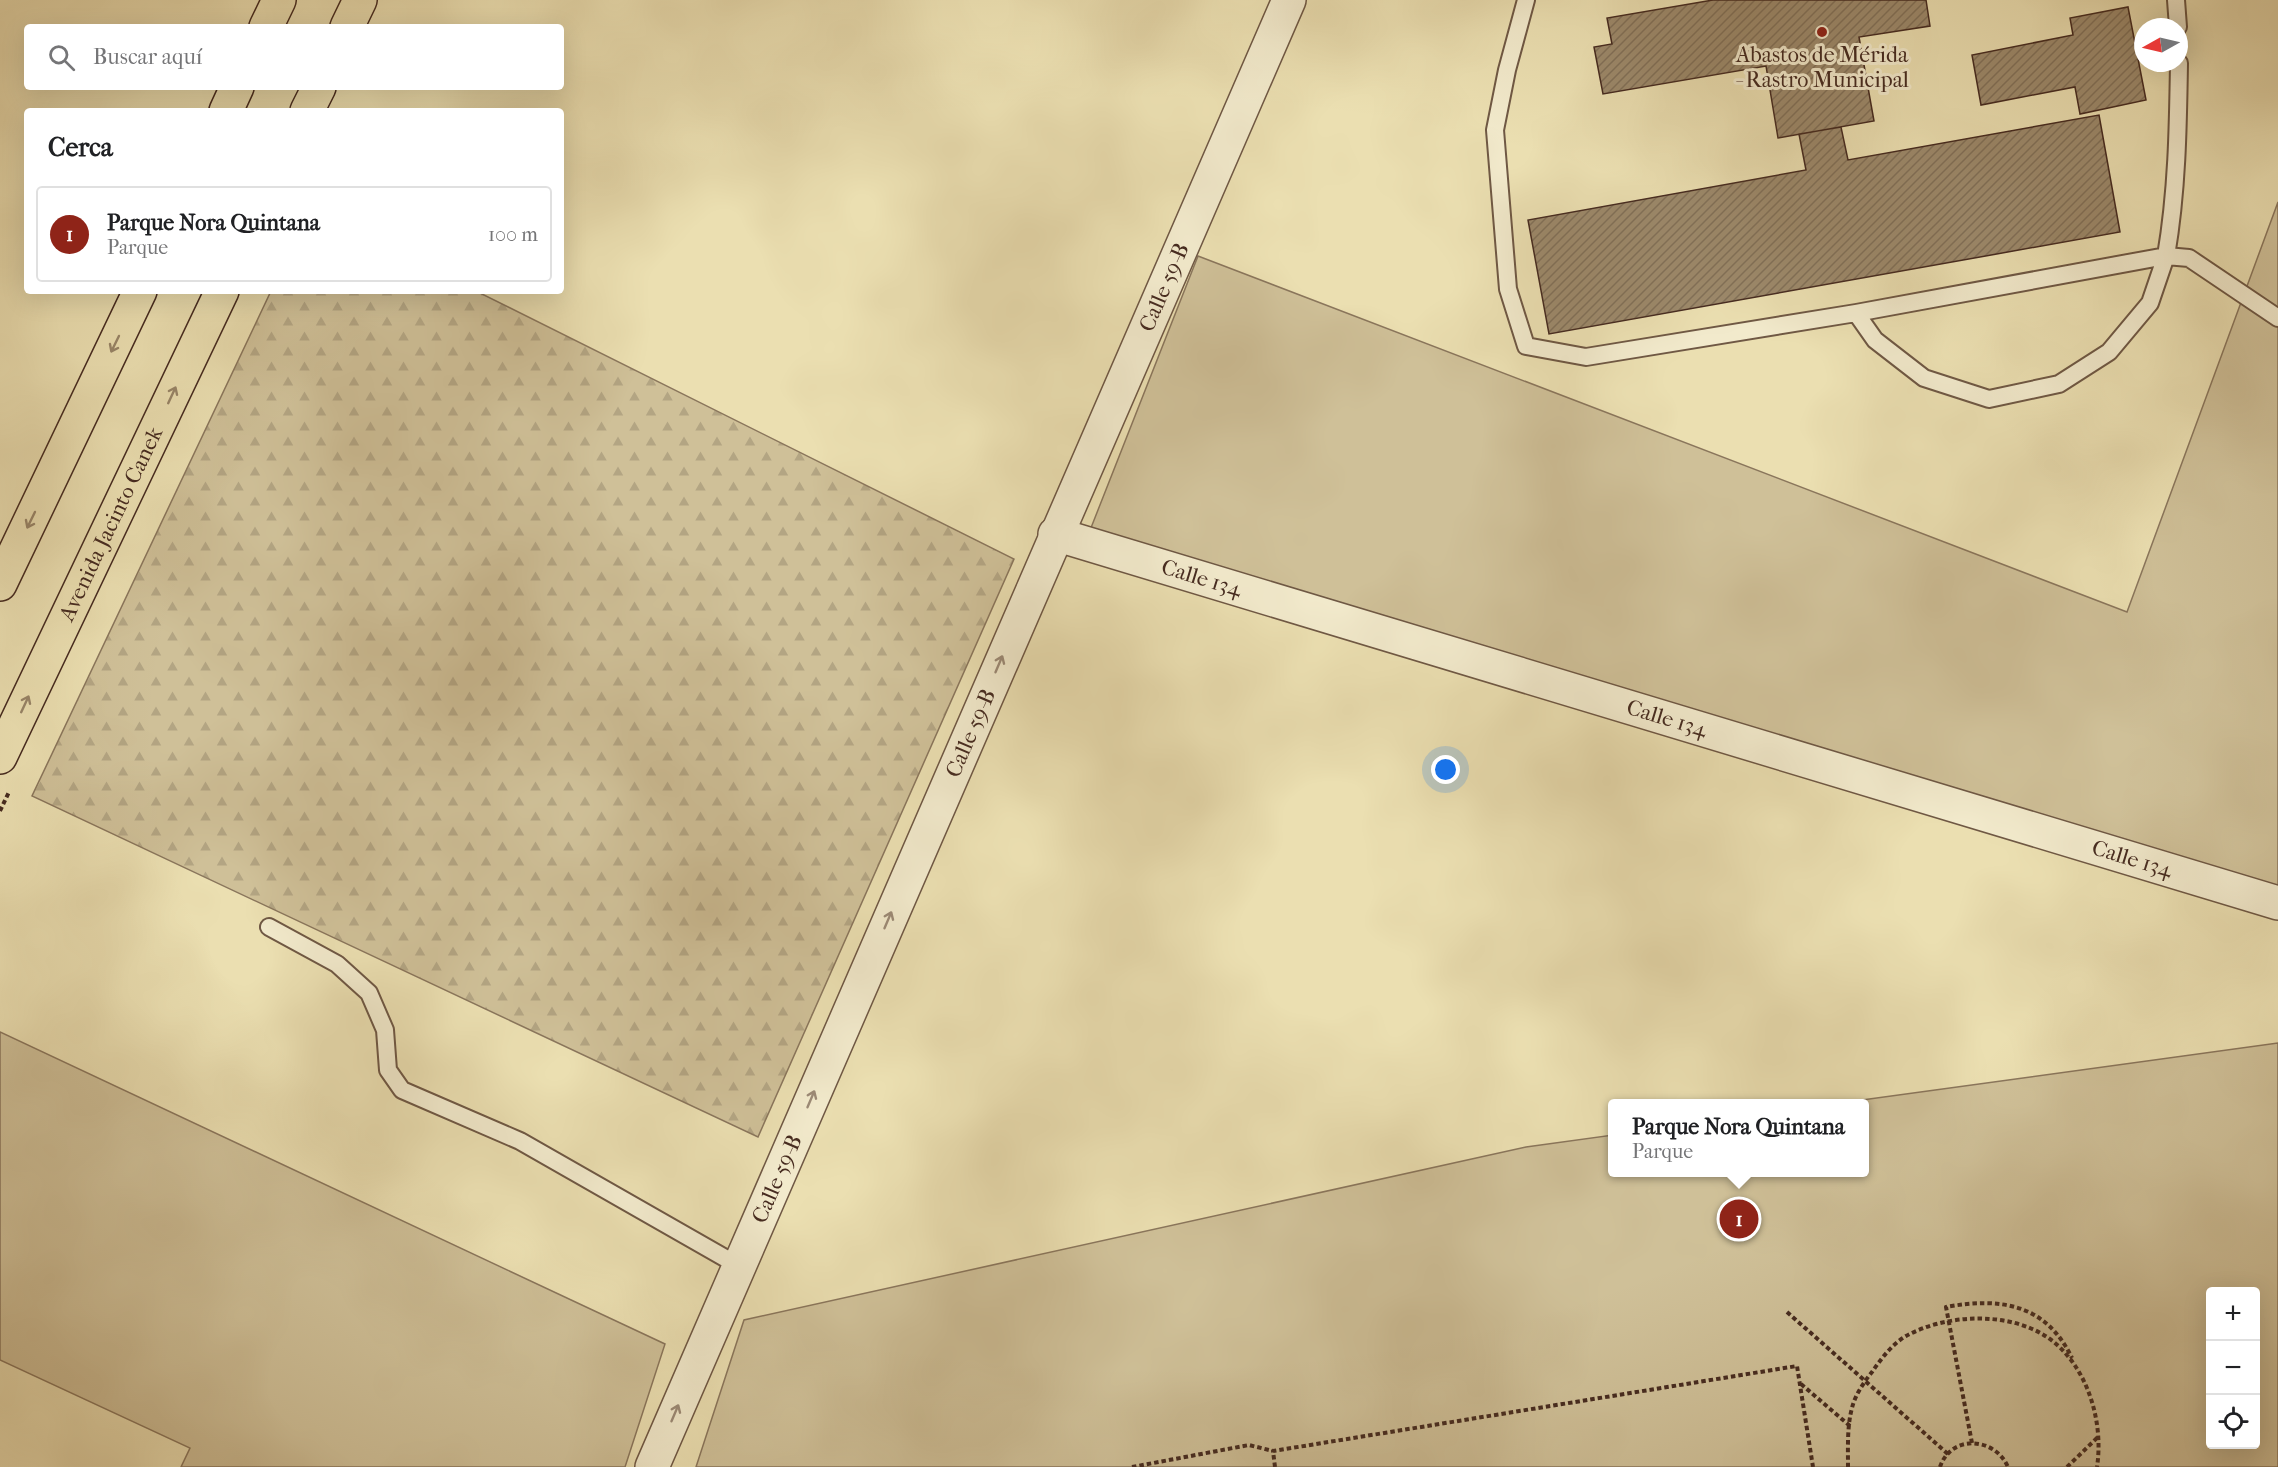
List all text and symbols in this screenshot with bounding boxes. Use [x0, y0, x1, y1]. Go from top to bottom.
north arrow [2134, 18, 2188, 72]
search box [24, 24, 564, 90]
marker: Abastos de Mérida - Rastro Municipal [1815, 25, 1829, 39]
icon: search [45, 41, 78, 74]
place label: Abastos de Mérida - Rastro Municipal [1735, 42, 1909, 93]
text: Buscar aquí [93, 44, 202, 70]
text: Cerca [48, 132, 113, 163]
text: Parque Nora Quintana [107, 210, 320, 236]
text: 1 [66, 223, 73, 246]
text: 100 m [488, 223, 538, 246]
text: Parque [107, 236, 168, 259]
street label: Calle 59-B [1134, 239, 1195, 336]
one-way arrow [108, 334, 120, 352]
one-way arrow [167, 387, 179, 405]
street label: Avenida Jacinto Canek [53, 422, 169, 626]
one-way arrow [24, 510, 36, 528]
street label: Calle 134 [1158, 554, 1246, 603]
one-way arrow [994, 656, 1005, 674]
street label: Calle 59-B [940, 685, 1001, 781]
street label: Calle 134 [1623, 694, 1711, 743]
one-way arrow [20, 695, 32, 713]
your location [1431, 755, 1460, 784]
street label: Calle 134 [2089, 835, 2176, 884]
one-way arrow [883, 912, 895, 930]
one-way arrow [806, 1091, 817, 1109]
popup [1608, 1099, 1869, 1177]
text: Parque Nora Quintana [1632, 1114, 1845, 1140]
street label: Calle 59-B [746, 1131, 808, 1227]
text: Parque [1632, 1140, 1693, 1163]
pin: 1 [1720, 1196, 1758, 1242]
map controls [2206, 1287, 2260, 1449]
button: + [2206, 1287, 2260, 1341]
button: − [2206, 1341, 2260, 1395]
button: locate [2206, 1395, 2260, 1449]
one-way arrow [670, 1405, 681, 1423]

